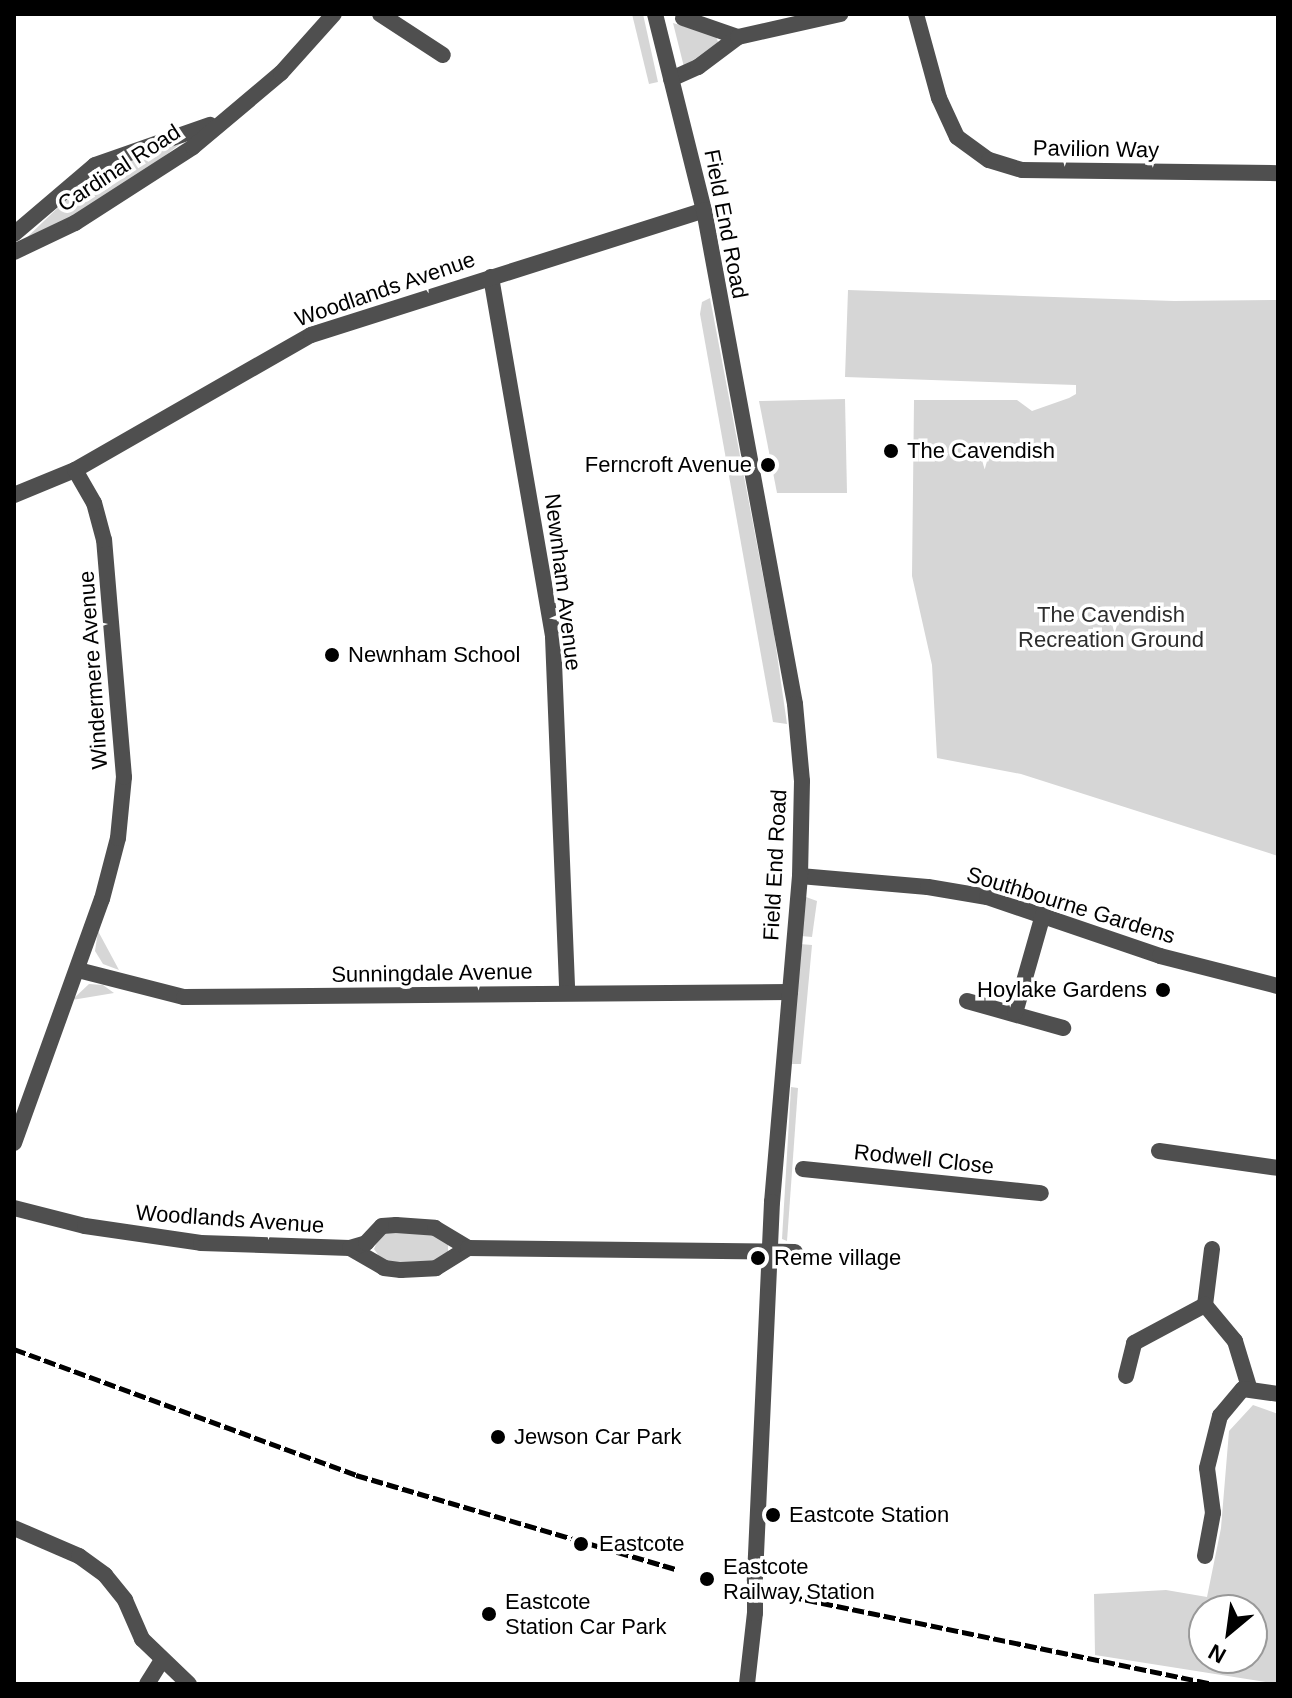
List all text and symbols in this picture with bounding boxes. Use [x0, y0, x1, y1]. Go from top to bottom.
street label: Cardinal Road [53, 119, 185, 217]
street label: Pavilion Way [1033, 135, 1159, 163]
street label: Field End Road [699, 147, 753, 301]
street label: Woodlands Avenue [291, 246, 479, 332]
place label: The Cavendish [907, 438, 1055, 464]
marker: The Cavendish [882, 442, 900, 460]
place label: Ferncroft Avenue [584, 452, 752, 478]
marker: Ferncroft Avenue [759, 456, 777, 474]
street label: Newnham Avenue [539, 491, 587, 673]
street label: Windermere Avenue [73, 569, 113, 771]
park label: The Cavendish Recreation Ground [1018, 601, 1204, 652]
place label: Newnham School [348, 642, 520, 668]
marker: Newnham School [323, 646, 341, 664]
street label: Field End Road [758, 789, 792, 941]
street label: Southbourne Gardens [964, 861, 1178, 949]
street label: Sunningdale Avenue [330, 958, 534, 988]
place label: Hoylake Gardens [977, 977, 1147, 1003]
marker: Hoylake Gardens [1154, 981, 1172, 999]
street label: Rodwell Close [853, 1139, 995, 1179]
street label: Woodlands Avenue [134, 1199, 326, 1239]
place label: Reme village [774, 1245, 901, 1271]
marker: Reme village [749, 1249, 767, 1267]
place label: Jewson Car Park [514, 1424, 682, 1450]
marker: Jewson Car Park [489, 1428, 507, 1446]
place label: Eastcote Station [789, 1502, 949, 1528]
marker: Eastcote Station [764, 1506, 782, 1524]
place label: Eastcote [599, 1531, 685, 1557]
marker: Eastcote [570, 1533, 592, 1555]
place label: Eastcote Railway Station [723, 1553, 875, 1604]
marker: Eastcote Railway Station [698, 1570, 716, 1588]
place label: Eastcote Station Car Park [505, 1588, 666, 1640]
north arrow [1188, 1594, 1268, 1674]
marker: Eastcote Station Car Park [480, 1605, 498, 1623]
text: N [1204, 1639, 1230, 1668]

